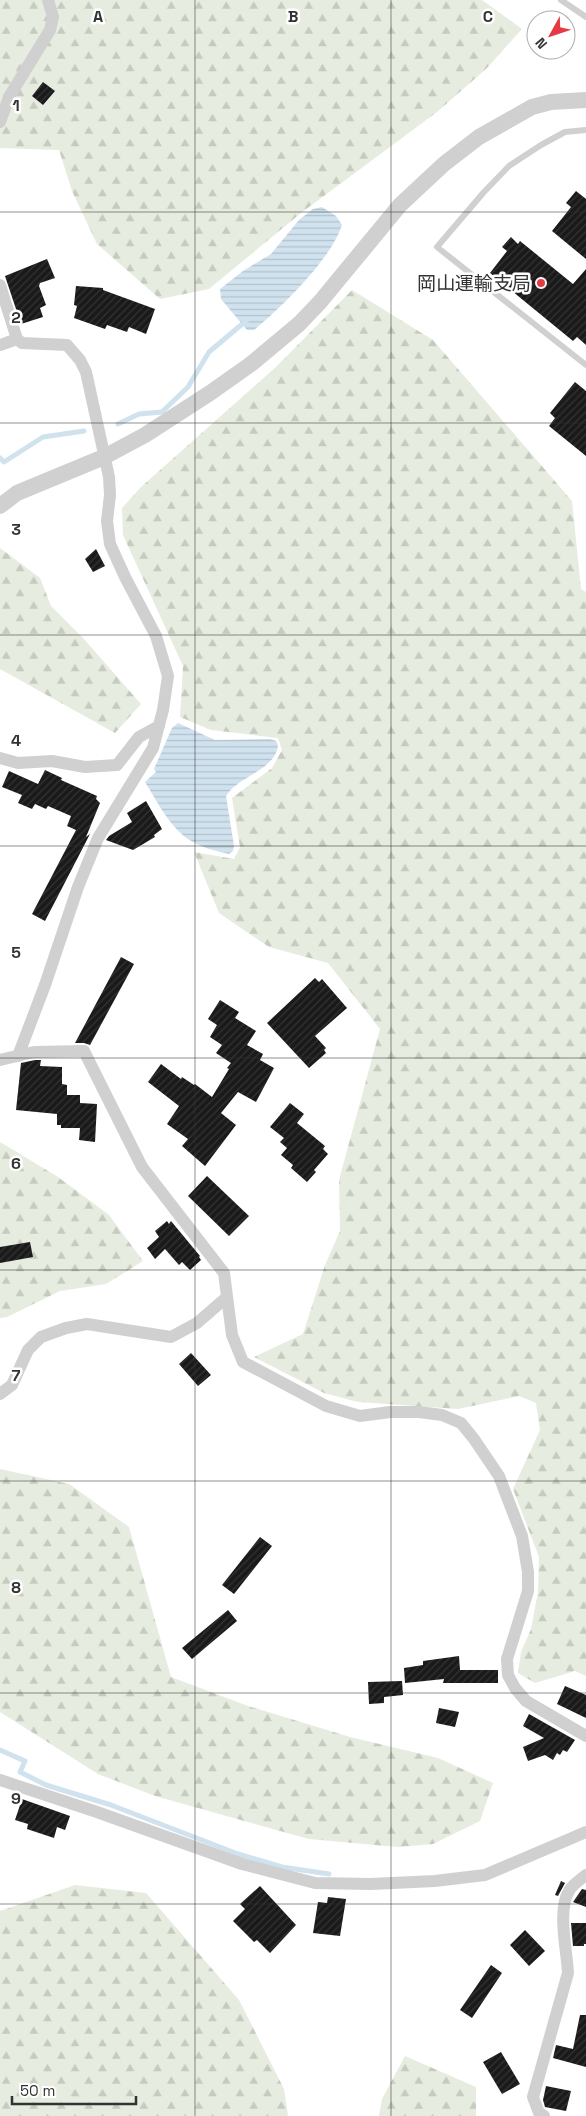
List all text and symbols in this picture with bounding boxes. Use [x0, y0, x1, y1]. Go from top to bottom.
text: A [93, 6, 103, 27]
text: B [288, 6, 298, 27]
text: C [483, 6, 493, 27]
north arrow [526, 10, 576, 60]
text: N [531, 34, 551, 53]
text: 1 [12, 95, 20, 116]
place label: 岡山運輸支局 [417, 271, 531, 296]
marker: 岡山運輸支局 [535, 277, 547, 289]
text: 2 [11, 307, 21, 328]
text: 3 [11, 519, 21, 540]
text: 4 [11, 730, 21, 751]
text: 5 [11, 942, 21, 963]
text: 6 [11, 1153, 21, 1174]
text: 7 [12, 1365, 21, 1386]
text: 8 [11, 1577, 21, 1598]
text: 9 [11, 1788, 21, 1809]
scale bar [12, 2074, 136, 2106]
text: 50 m [20, 2081, 55, 2100]

